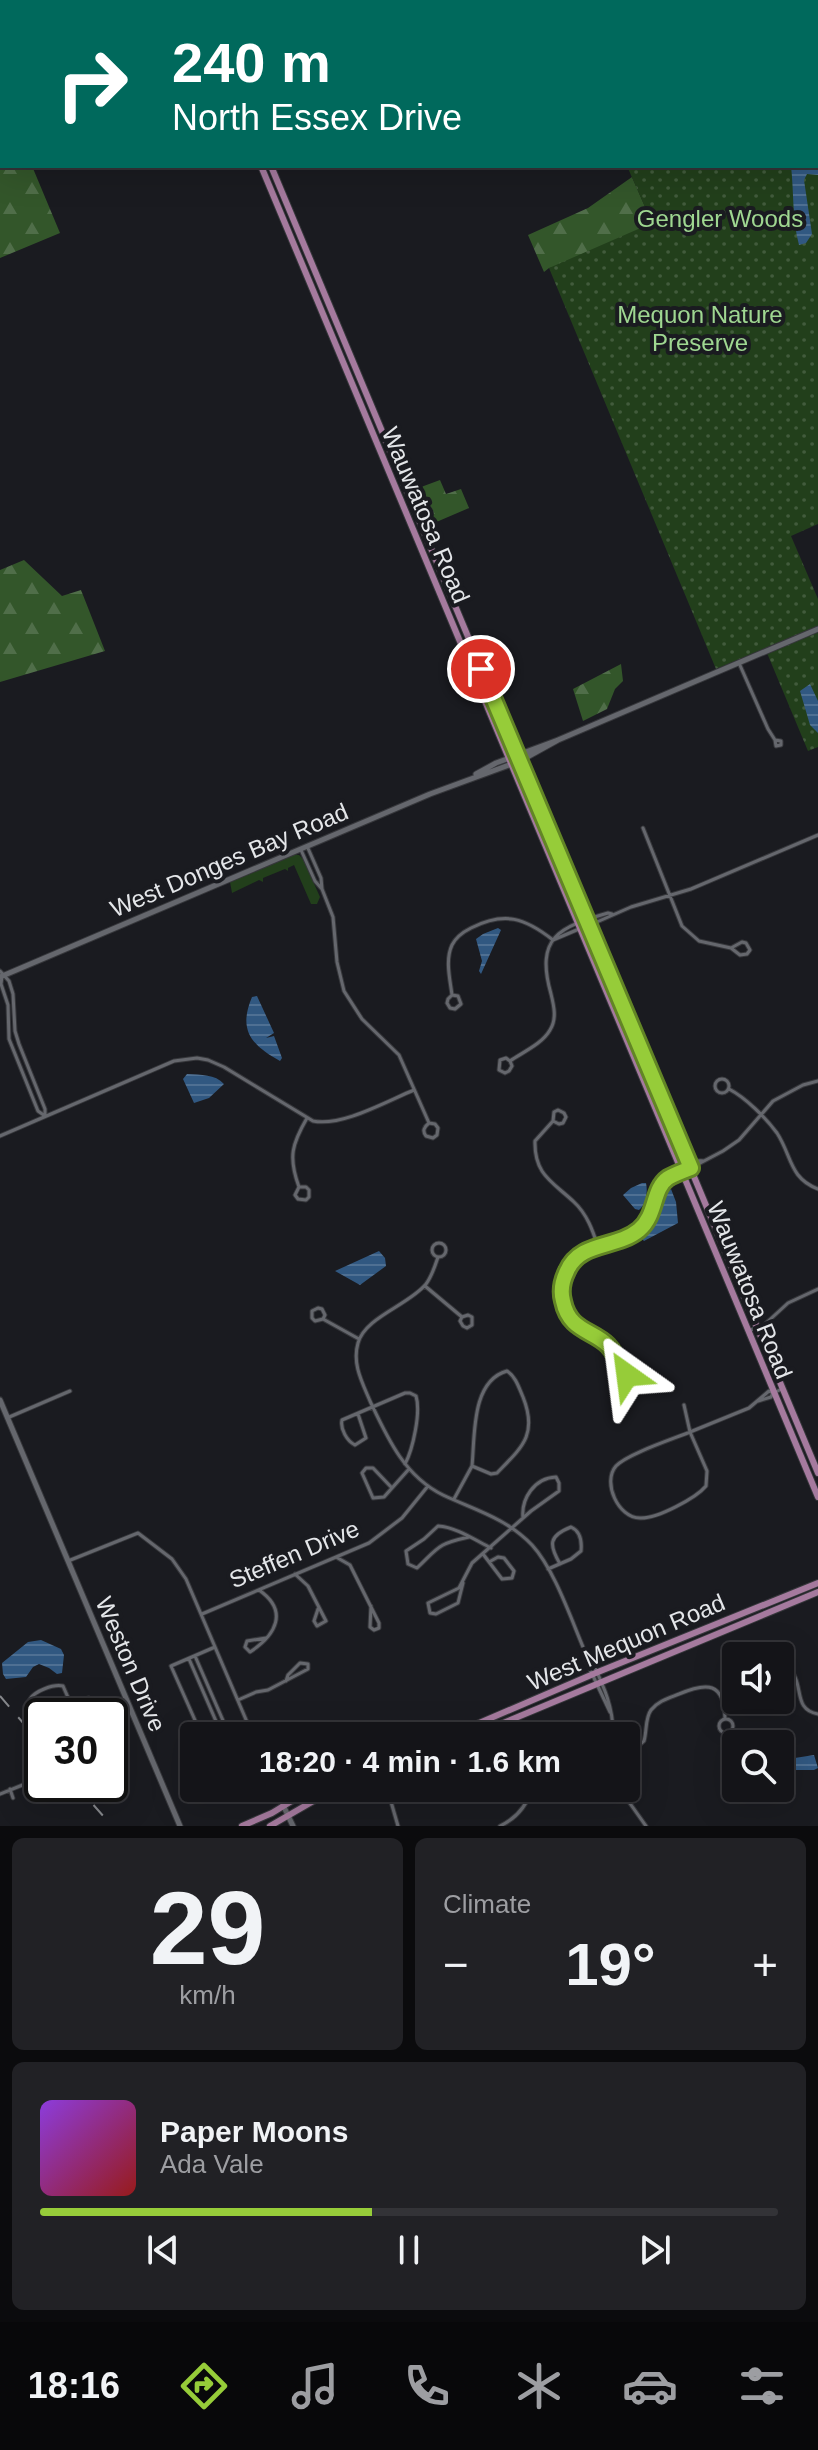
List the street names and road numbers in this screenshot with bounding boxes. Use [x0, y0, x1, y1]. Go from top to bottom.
street label: Wauwatosa Road [377, 423, 475, 607]
street label: West Donges Bay Road [106, 798, 352, 922]
street label: Wauwatosa Road [702, 1198, 798, 1382]
street label: Steffen Drive [225, 1515, 363, 1593]
street label: West Mequon Road [523, 1588, 729, 1696]
street label: Weston Drive [91, 1593, 171, 1735]

